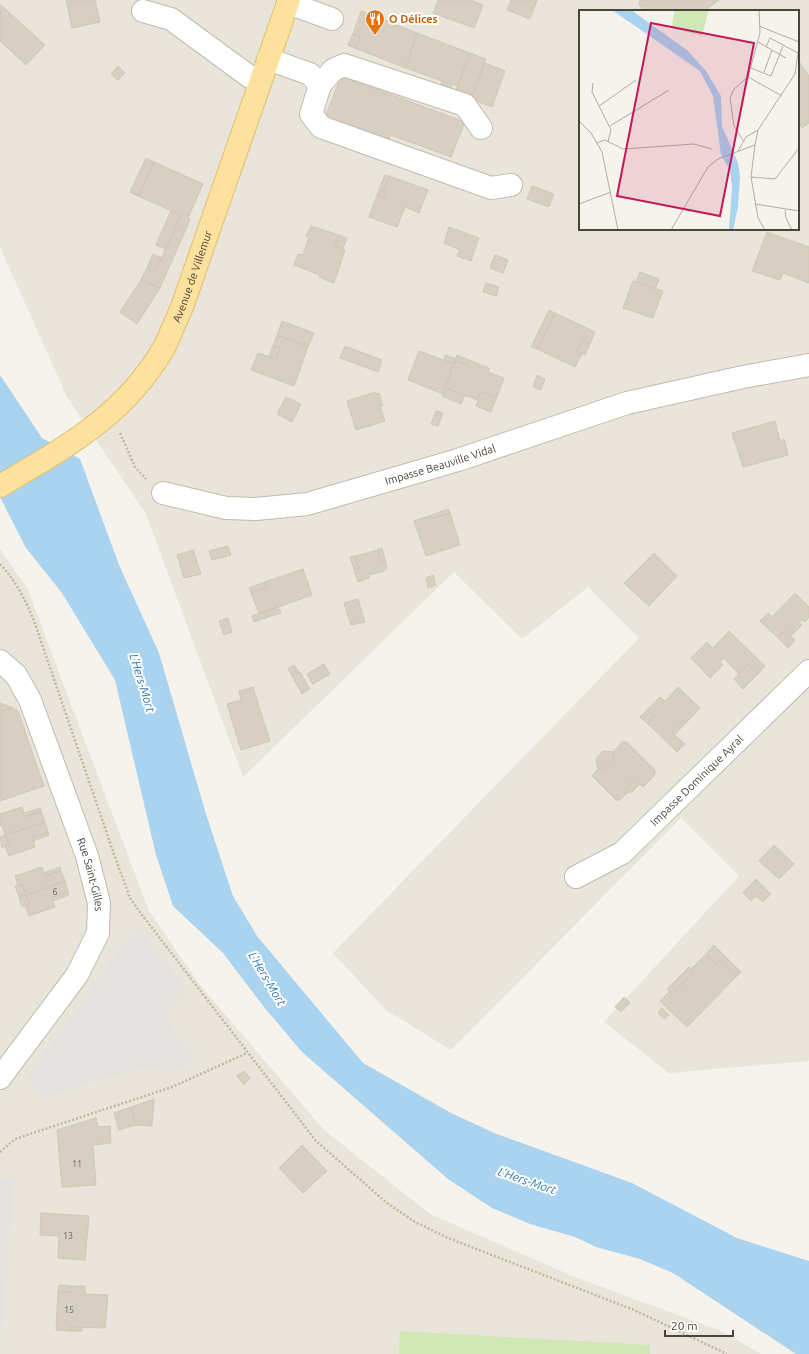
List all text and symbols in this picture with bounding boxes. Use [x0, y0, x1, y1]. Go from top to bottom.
restaurant icon: O Délices [364, 8, 386, 36]
inset map [579, 10, 799, 230]
place label: O Délices [389, 13, 438, 25]
street label: Avenue de Villemur [170, 228, 214, 324]
street label: Impasse Beauville Vidal [384, 442, 497, 487]
water label: L'Hers-Mort [127, 652, 158, 714]
street label: Impasse Dominique Ayral [648, 733, 745, 828]
street label: Rue Saint-Gilles [75, 836, 105, 912]
house number: 6 [52, 887, 58, 897]
water label: L'Hers-Mort [246, 949, 289, 1008]
house number: 11 [72, 1159, 82, 1169]
water label: L'Hers-Mort [496, 1165, 558, 1197]
house number: 13 [63, 1231, 73, 1241]
house number: 15 [64, 1305, 74, 1315]
scale bar [665, 1312, 733, 1338]
text: 20 m [671, 1319, 698, 1332]

